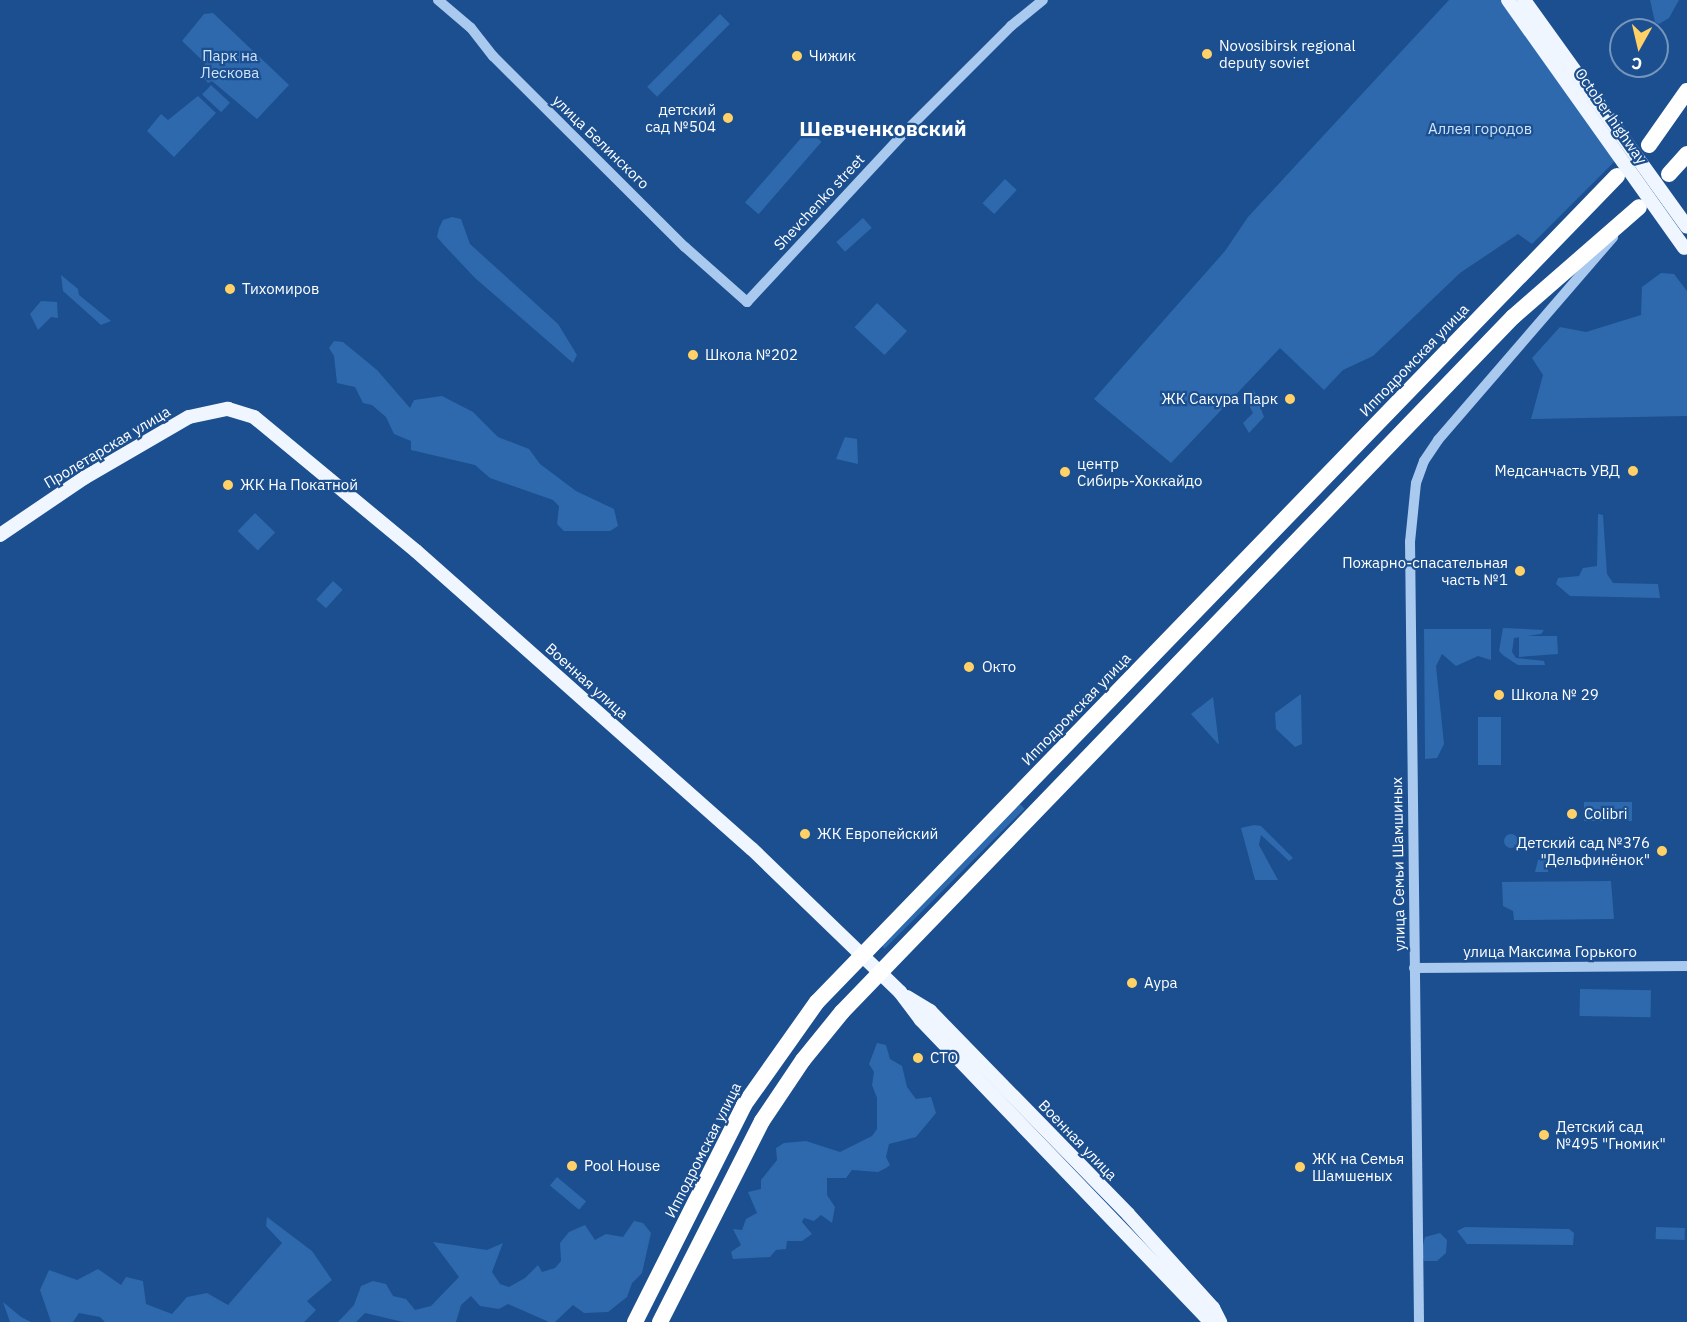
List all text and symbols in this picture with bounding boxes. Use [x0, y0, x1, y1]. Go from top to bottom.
north arrow [1609, 18, 1669, 78]
place label: Novosibirsk regional deputy soviet [1219, 36, 1356, 71]
park label: Парк на Лескова [201, 46, 259, 81]
place label: Чижик [809, 47, 856, 65]
marker: Novosibirsk regional deputy soviet [1200, 47, 1214, 61]
marker: Чижик [790, 49, 804, 63]
text: С [1630, 53, 1643, 74]
street label: October highway [1571, 64, 1651, 168]
street label: улица Белинского [549, 91, 653, 193]
place label: детский сад №504 [645, 100, 716, 135]
marker: детский сад №504 [721, 111, 735, 125]
district label: Шевченковский [799, 115, 967, 141]
park label: Аллея городов [1428, 120, 1532, 138]
street label: Shevchenko street [770, 150, 868, 254]
place label: Тихомиров [242, 280, 319, 298]
marker: Тихомиров [223, 282, 237, 296]
street label: Ипподромская улица [1356, 300, 1472, 420]
place label: Школа №202 [705, 346, 798, 364]
marker: Школа №202 [686, 348, 700, 362]
place label: ЖК Сакура Парк [1161, 390, 1278, 408]
marker: ЖК Сакура Парк [1283, 392, 1297, 406]
street label: Пролетарская улица [41, 402, 173, 492]
place label: центр Сибирь-Хоккайдо [1077, 454, 1202, 489]
place label: Медсанчасть УВД [1495, 462, 1620, 480]
marker: Медсанчасть УВД [1624, 462, 1642, 480]
marker: центр Сибирь-Хоккайдо [1058, 465, 1072, 479]
place label: ЖК На Покатной [240, 476, 358, 494]
marker: ЖК На Покатной [221, 478, 235, 492]
place label: Пожарно-спасательная часть №1 [1342, 553, 1508, 588]
marker: Пожарно-спасательная часть №1 [1513, 564, 1527, 578]
street label: Военная улица [542, 639, 632, 723]
street label: Ипподромская улица [1018, 649, 1134, 769]
marker: Окто [960, 658, 978, 676]
place label: Окто [982, 658, 1016, 676]
place label: Школа № 29 [1511, 686, 1599, 704]
marker: Школа № 29 [1492, 688, 1506, 702]
street label: улица Семьи Шамшиных [1387, 777, 1409, 951]
place label: Colibri [1584, 805, 1627, 823]
marker: Colibri [1565, 807, 1579, 821]
place label: ЖК Европейский [817, 825, 938, 843]
marker: ЖК Европейский [798, 827, 812, 841]
place label: Детский сад №376 "Дельфинёнок" [1516, 833, 1650, 868]
marker: Детский сад №376 "Дельфинёнок" [1655, 844, 1669, 858]
street label: улица Максима Горького [1463, 943, 1637, 961]
place label: Аура [1144, 974, 1178, 992]
marker: Аура [1125, 976, 1139, 990]
place label: СТО [930, 1049, 958, 1067]
marker: СТО [911, 1051, 925, 1065]
street label: Ипподромская улица [661, 1079, 745, 1221]
street label: Военная улица [1035, 1096, 1121, 1184]
place label: Детский сад №495 "Гномик" [1556, 1117, 1666, 1152]
marker: Детский сад №495 "Гномик" [1537, 1128, 1551, 1142]
place label: ЖК на Семья Шамшеных [1312, 1149, 1404, 1184]
place label: Pool House [584, 1157, 660, 1175]
marker: Pool House [565, 1159, 579, 1173]
marker: ЖК на Семья Шамшеных [1293, 1160, 1307, 1174]

